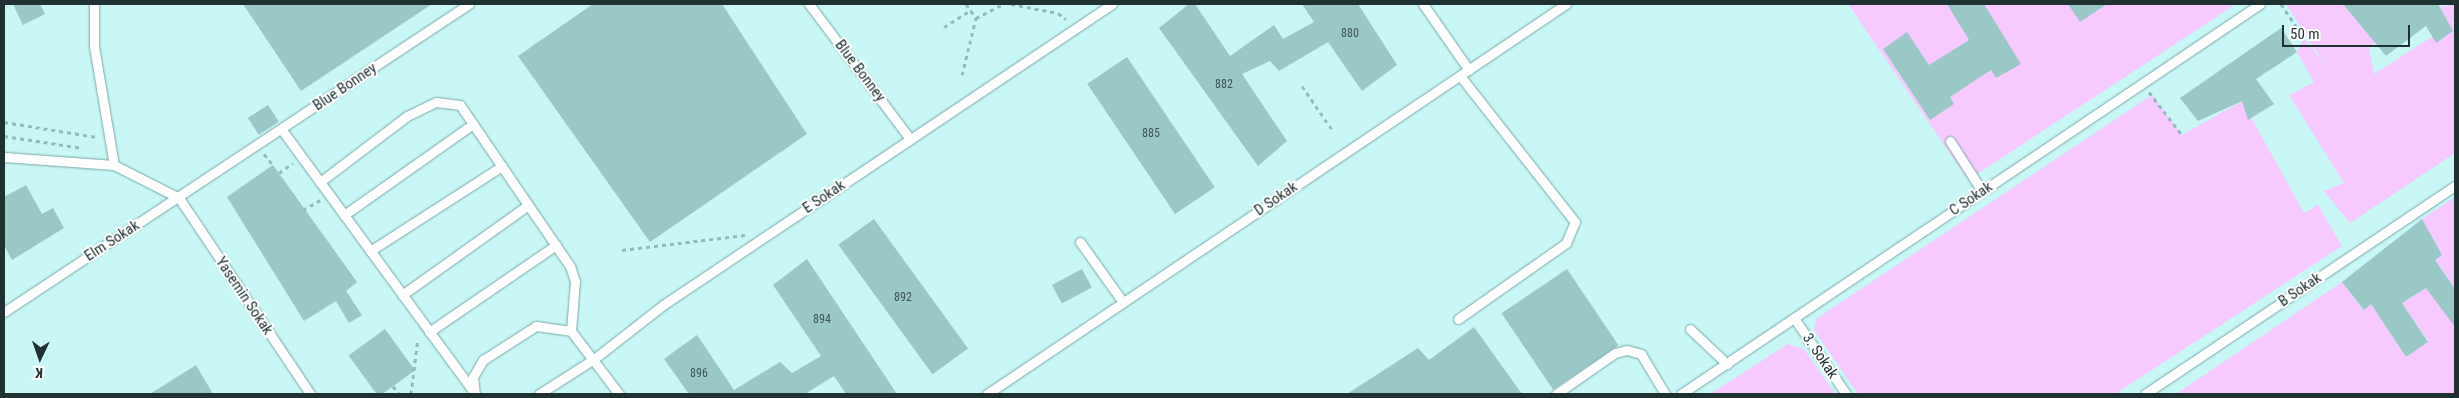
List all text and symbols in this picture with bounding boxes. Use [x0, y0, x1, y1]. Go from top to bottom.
scale bar [2284, 15, 2412, 47]
text: 50 m [2290, 25, 2320, 43]
house number: 880 [1341, 27, 1359, 41]
street label: Blue Bonney [831, 37, 889, 105]
street label: Blue Bonney [310, 59, 380, 115]
house number: 882 [1215, 78, 1233, 92]
house number: 885 [1142, 127, 1160, 141]
street label: E Sokak [800, 176, 848, 218]
street label: D Sokak [1251, 178, 1301, 220]
street label: C Sokak [1946, 178, 1996, 220]
street label: Elm Sokak [81, 217, 143, 265]
street label: Yasemin Sokak [211, 254, 277, 338]
street label: B Sokak [2275, 269, 2325, 311]
house number: 892 [894, 291, 912, 305]
house number: 894 [813, 313, 831, 327]
street label: 3. Sokak [1798, 330, 1842, 382]
north arrow [15, 333, 65, 383]
text: K [35, 365, 44, 381]
house number: 896 [690, 367, 708, 381]

